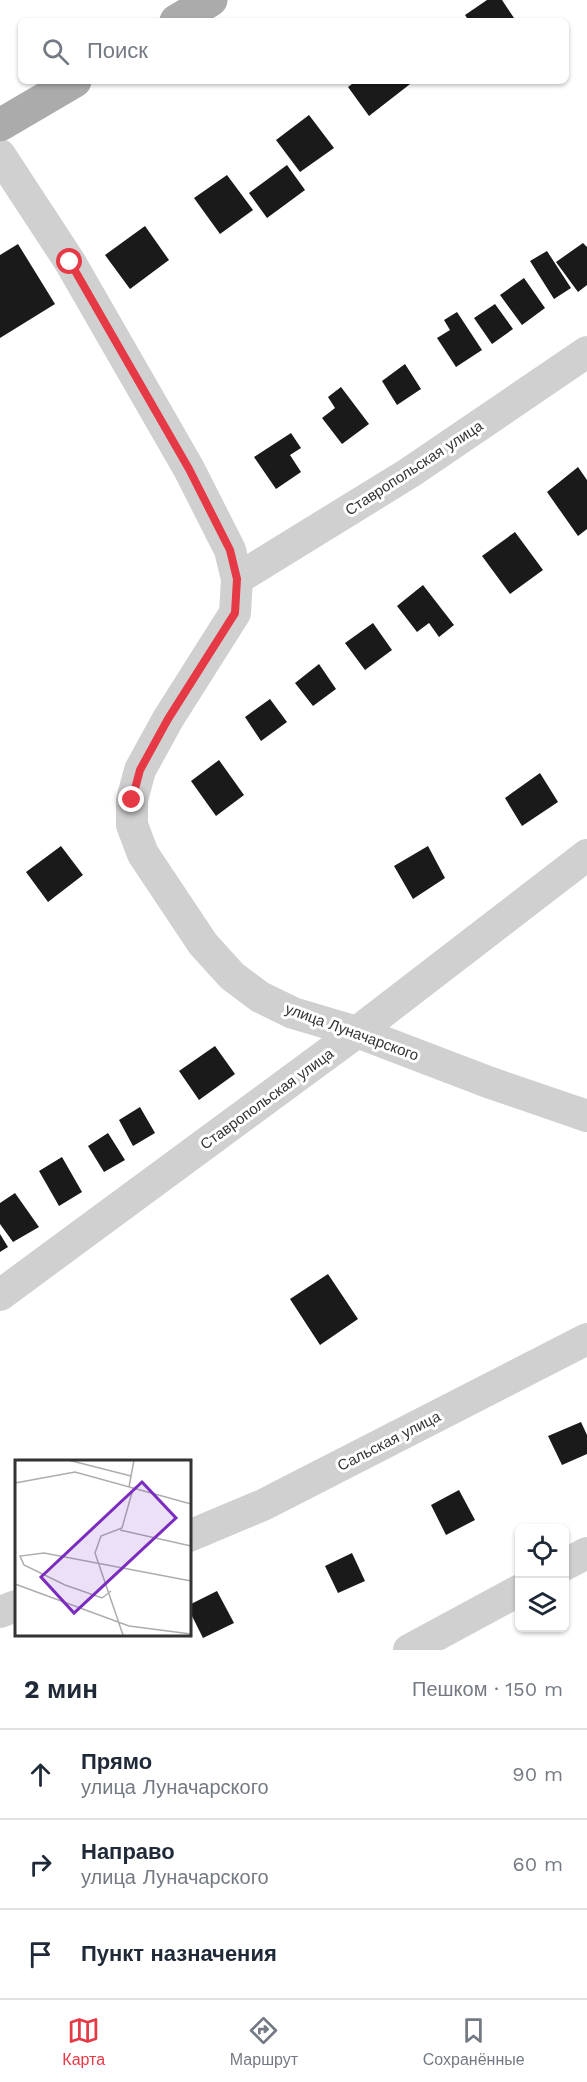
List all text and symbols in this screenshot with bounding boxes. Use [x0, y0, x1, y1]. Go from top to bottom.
search box [18, 18, 569, 84]
icon: search [39, 35, 72, 68]
text: Поиск [87, 38, 148, 63]
route start [56, 248, 82, 274]
street label: Ставропольская улица [342, 416, 487, 519]
route end [118, 786, 144, 812]
street label: улица Луначарского [283, 999, 421, 1065]
street label: Ставропольская улица [197, 1044, 338, 1153]
street label: Сальская улица [335, 1407, 444, 1475]
inset map [15, 1460, 190, 1635]
map controls [515, 1524, 569, 1632]
button: locate [515, 1524, 569, 1578]
button: layers [515, 1578, 569, 1632]
text: 2 мин [24, 1674, 98, 1704]
text: Пешком · 150 m [412, 1677, 563, 1701]
text: Прямо [81, 1749, 152, 1774]
icon: ahead [24, 1758, 57, 1791]
text: 90 m [512, 1762, 563, 1786]
text: улица Луначарского [81, 1775, 269, 1799]
text: Направо [81, 1839, 175, 1864]
icon: right [24, 1848, 57, 1881]
text: 60 m [513, 1852, 563, 1876]
text: улица Луначарского [81, 1865, 269, 1889]
icon: arrive [24, 1938, 57, 1971]
text: Пункт назначения [81, 1941, 277, 1966]
tab: Карта [62, 2014, 105, 2069]
tab: Маршрут [230, 2014, 298, 2069]
tab: Сохранённые [423, 2014, 525, 2069]

